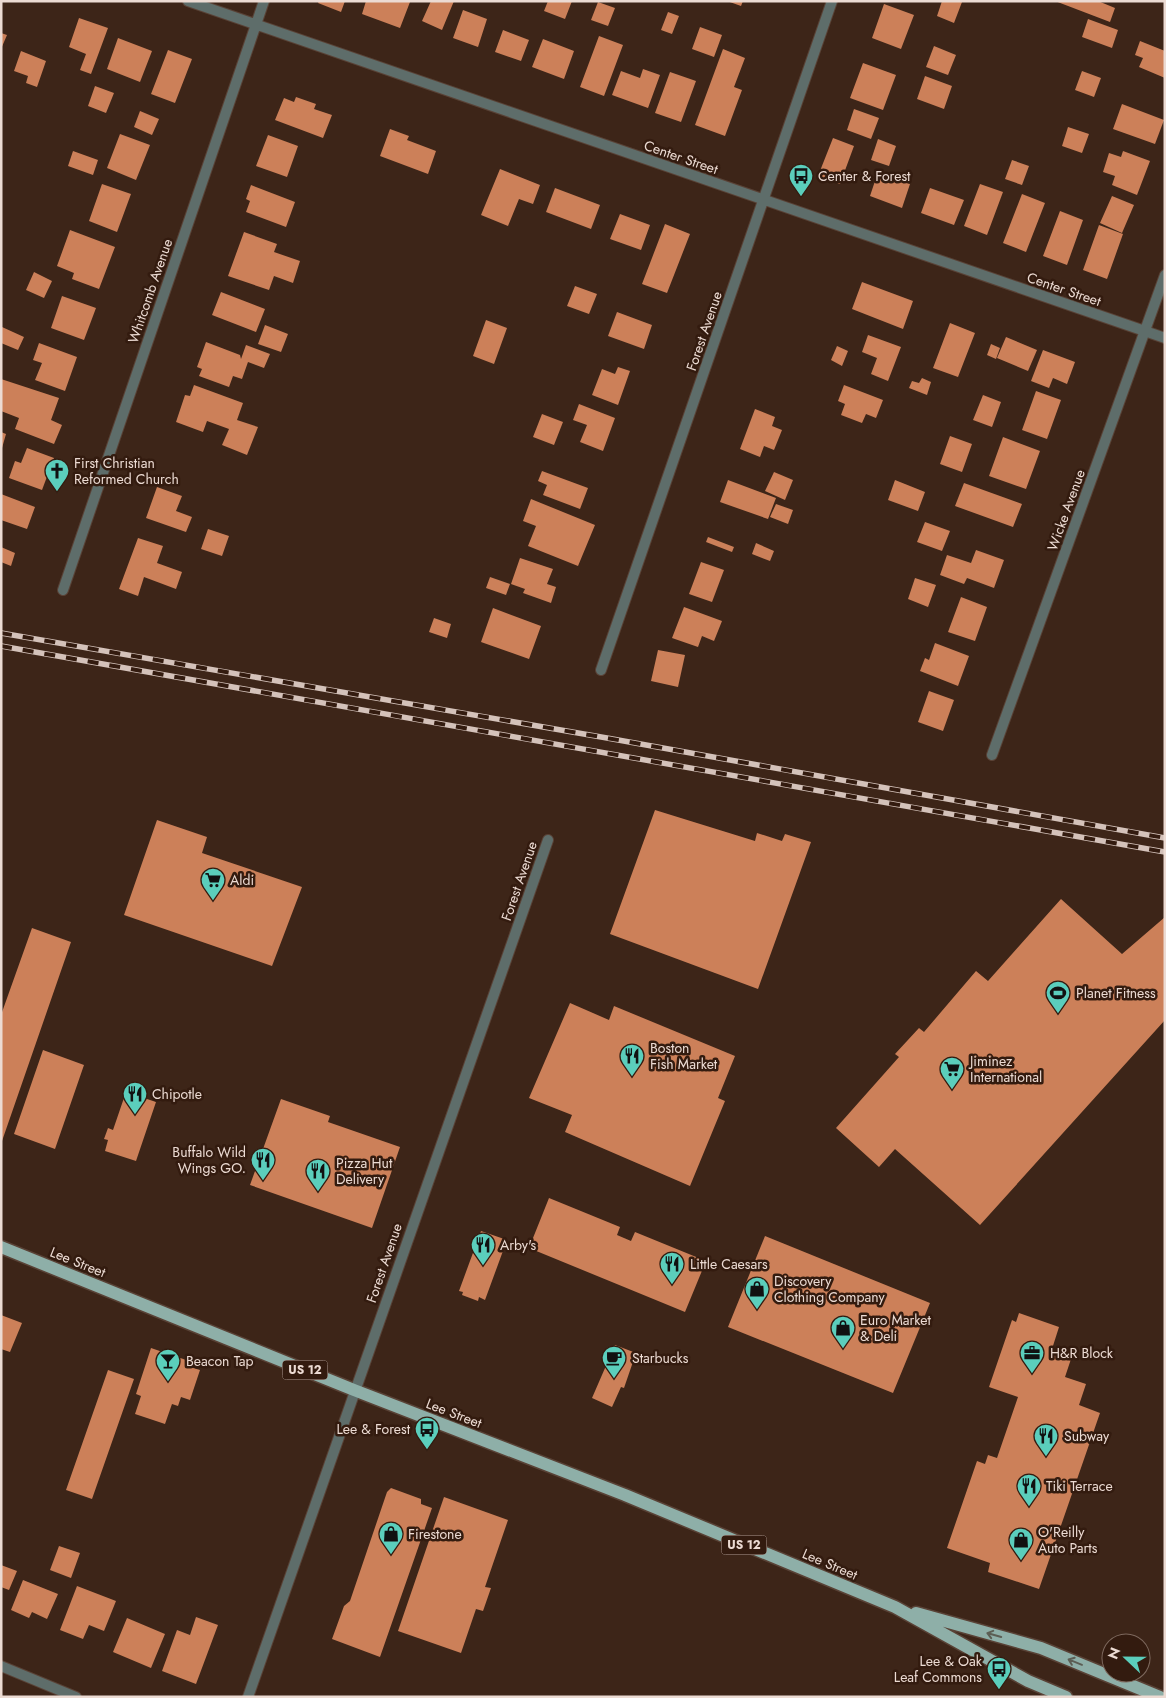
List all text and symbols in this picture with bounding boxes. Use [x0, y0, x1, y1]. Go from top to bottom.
street label: Center Street [641, 135, 721, 179]
bus stop icon: Center & Forest [788, 163, 814, 197]
place label: Center & Forest [818, 166, 911, 186]
street label: Whitcomb Avenue [123, 236, 177, 346]
street label: Center Street [1024, 267, 1104, 311]
street label: Forest Avenue [681, 289, 727, 373]
place label: First Christian Reformed Church [74, 453, 179, 489]
church icon: First Christian Reformed Church [44, 458, 70, 492]
street label: Wicke Avenue [1042, 467, 1090, 553]
street label: Forest Avenue [496, 839, 542, 923]
supermarket icon: Aldi [200, 867, 226, 901]
place label: Aldi [230, 870, 254, 890]
sports icon: Planet Fitness [1045, 980, 1071, 1014]
place label: Planet Fitness [1076, 983, 1156, 1003]
place label: Boston Fish Market [650, 1038, 718, 1074]
restaurant icon: Boston Fish Market [619, 1043, 645, 1077]
place label: Jiminez International [968, 1051, 1042, 1087]
supermarket icon: Jiminez International [939, 1056, 965, 1090]
restaurant icon: Chipotle [122, 1081, 148, 1115]
place label: Chipotle [152, 1084, 202, 1104]
place label: Buffalo Wild Wings GO. [172, 1142, 246, 1178]
restaurant icon: Buffalo Wild Wings GO. [250, 1147, 276, 1181]
place label: Pizza Hut Delivery [336, 1153, 393, 1189]
restaurant icon: Pizza Hut Delivery [305, 1158, 331, 1192]
street label: Forest Avenue [361, 1221, 407, 1305]
restaurant icon: Arby's [470, 1232, 496, 1266]
place label: Arby's [500, 1235, 537, 1255]
street label: Lee Street [47, 1242, 109, 1282]
restaurant icon: Little Caesars [659, 1251, 685, 1285]
place label: Little Caesars [690, 1254, 768, 1274]
place label: Discovery Clothing Company [774, 1271, 885, 1307]
shop icon: Discovery Clothing Company [744, 1276, 770, 1310]
place label: Euro Market & Deli [860, 1310, 932, 1346]
shop icon: Euro Market & Deli [830, 1315, 856, 1349]
office icon: H&R Block [1019, 1340, 1045, 1374]
place label: H&R Block [1050, 1343, 1114, 1363]
cafe icon: Starbucks [601, 1345, 627, 1379]
bar icon: Beacon Tap [155, 1348, 181, 1382]
place label: Starbucks [632, 1348, 689, 1368]
place label: Beacon Tap [186, 1351, 253, 1371]
road number: US 12 [282, 1360, 328, 1380]
street label: Lee Street [423, 1393, 485, 1433]
bus stop icon: Lee & Forest [414, 1416, 440, 1450]
place label: Lee & Forest [336, 1419, 411, 1439]
restaurant icon: Subway [1033, 1423, 1059, 1457]
place label: Subway [1064, 1426, 1110, 1446]
restaurant icon: Tiki Terrace [1016, 1473, 1042, 1507]
place label: Tiki Terrace [1046, 1476, 1113, 1496]
shop icon: Firestone [378, 1521, 404, 1555]
place label: O'Reilly Auto Parts [1038, 1522, 1098, 1558]
place label: Firestone [408, 1524, 462, 1544]
shop icon: O'Reilly Auto Parts [1008, 1527, 1034, 1561]
road number: US 12 [722, 1536, 766, 1554]
street label: Lee Street [799, 1543, 861, 1585]
one-way arrow [987, 1630, 1003, 1640]
north arrow [1101, 1633, 1151, 1683]
text: N [1103, 1644, 1125, 1662]
place label: Lee & Oak Leaf Commons [894, 1651, 983, 1687]
bus stop icon: Lee & Oak Leaf Commons [986, 1656, 1012, 1690]
one-way arrow [1068, 1657, 1083, 1667]

